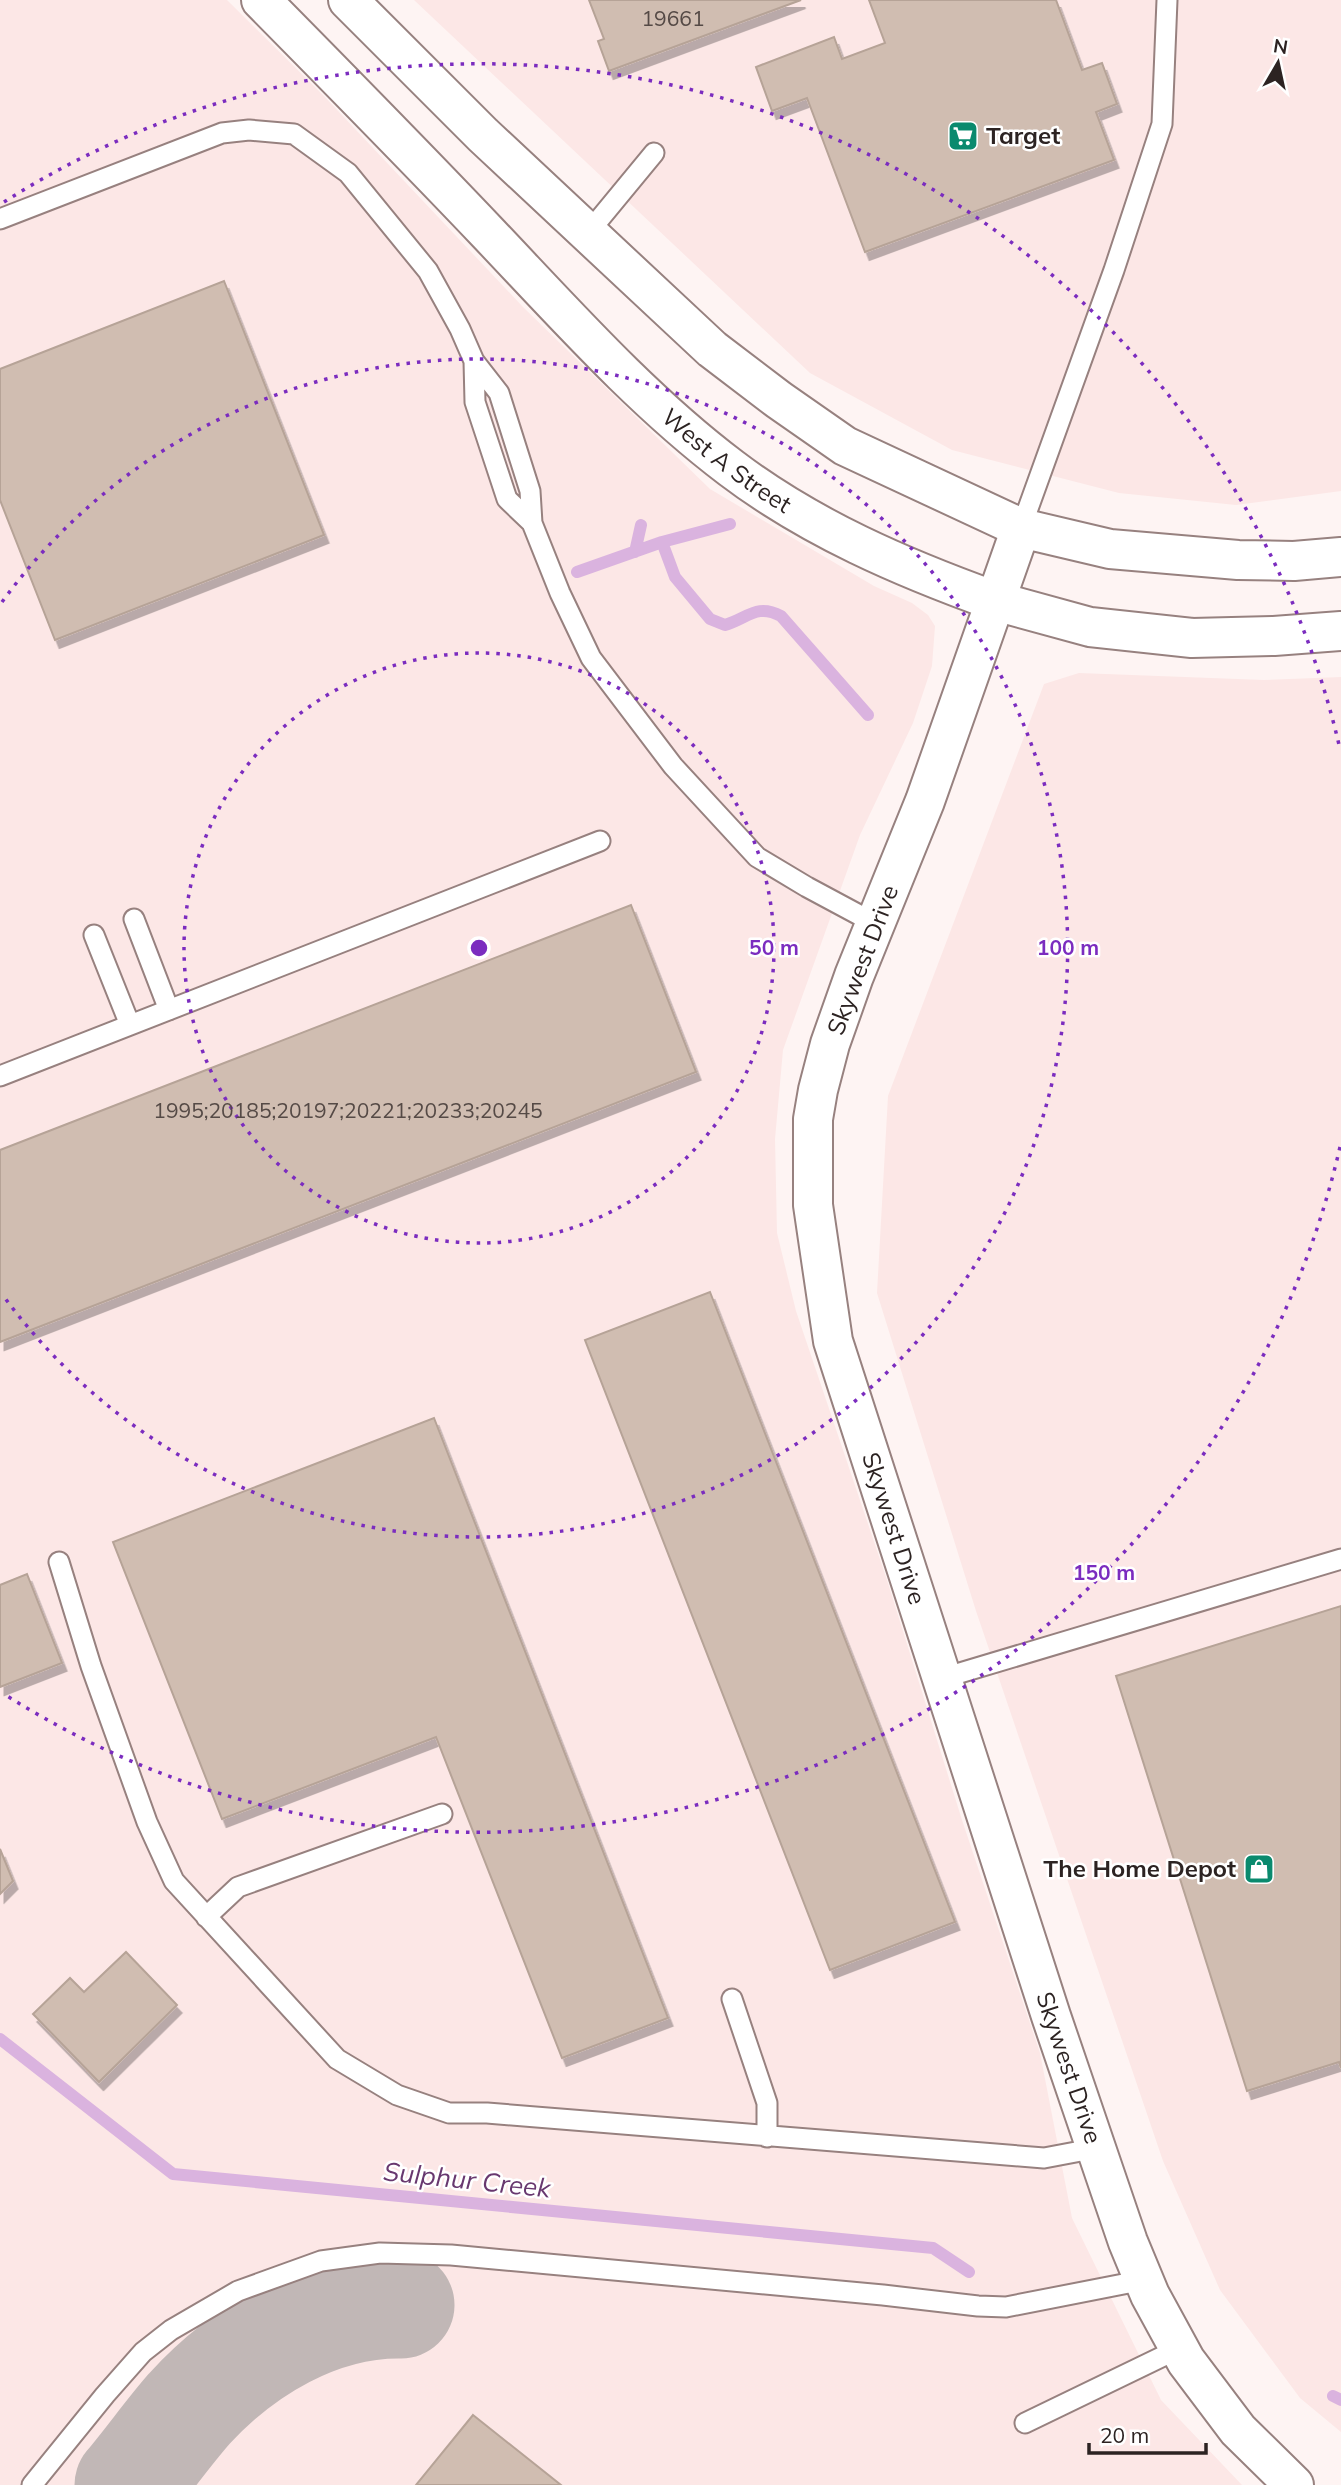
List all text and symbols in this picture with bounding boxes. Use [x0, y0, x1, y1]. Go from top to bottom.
house number: 19661 [642, 5, 705, 31]
north arrow [1243, 28, 1313, 98]
text: N [1272, 33, 1290, 59]
supermarket icon: Target [946, 119, 980, 153]
place label: Target [986, 120, 1060, 150]
street label: West A Street [656, 402, 797, 519]
street label: Skywest Drive [820, 880, 904, 1039]
text: 50 m [749, 934, 799, 960]
text: 100 m [1037, 934, 1099, 960]
centre of rings [467, 936, 491, 960]
house number: 1995;20185;20197;20221;20233;20245 [153, 1097, 543, 1123]
street label: Skywest Drive [856, 1448, 933, 1608]
text: 150 m [1073, 1559, 1135, 1585]
shop icon: The Home Depot [1242, 1852, 1276, 1886]
place label: The Home Depot [1043, 1853, 1236, 1883]
street label: Skywest Drive [1030, 1988, 1109, 2147]
water label: Sulphur Creek [382, 2154, 553, 2205]
scale bar [1089, 2412, 1206, 2456]
text: 20 m [1100, 2422, 1149, 2448]

